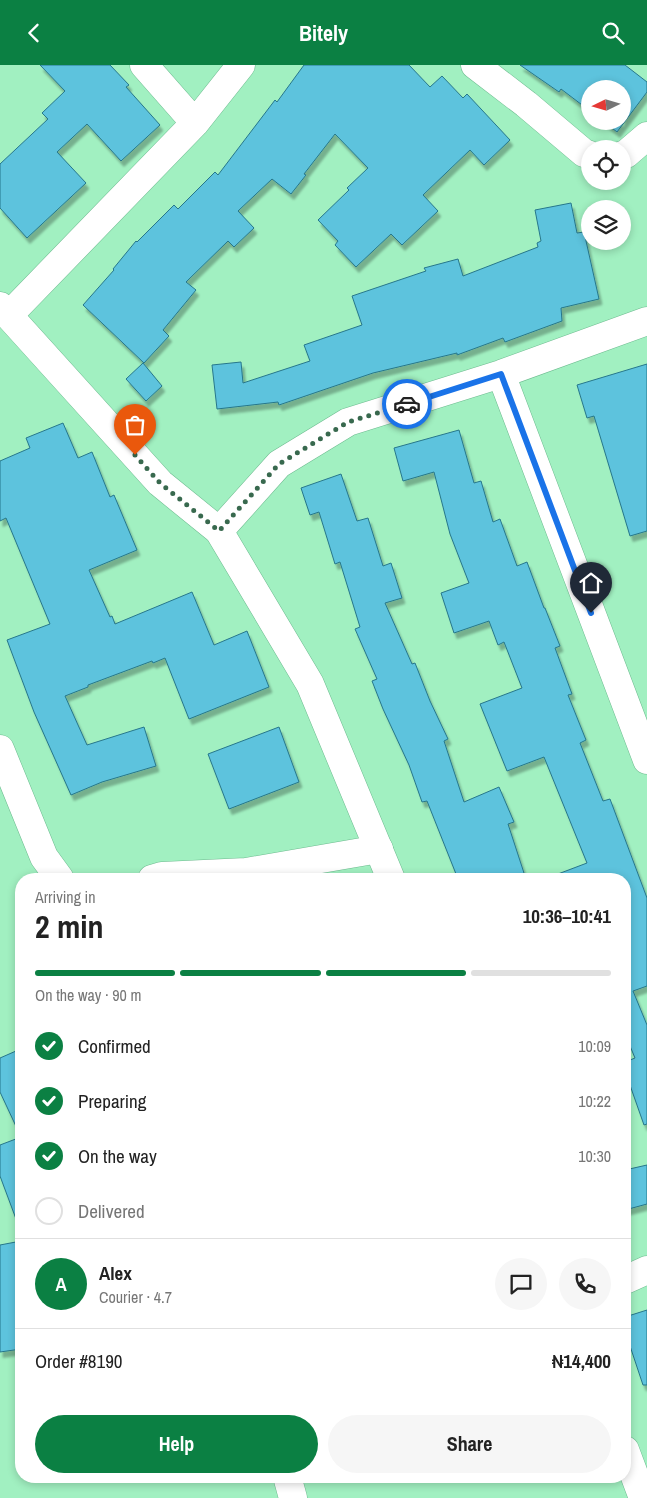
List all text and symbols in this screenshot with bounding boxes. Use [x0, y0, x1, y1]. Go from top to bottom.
text: Bitely [299, 18, 348, 48]
icon: back [20, 19, 48, 47]
icon: search [599, 19, 627, 47]
north arrow [581, 80, 631, 130]
map controls [581, 80, 631, 250]
button: locate [581, 140, 631, 190]
button: layers [581, 200, 631, 250]
courier [382, 379, 432, 429]
icon: car [393, 390, 421, 418]
pin [114, 404, 156, 455]
icon: bag [121, 411, 149, 439]
pin [570, 562, 612, 613]
icon: home [577, 569, 605, 597]
text: Arriving in [35, 886, 96, 908]
text: 10:36–10:41 [523, 903, 611, 929]
text: 2 min [35, 905, 104, 948]
text: On the way · 90 m [35, 984, 141, 1006]
icon: check [35, 1032, 63, 1060]
text: Confirmed [78, 1033, 151, 1059]
text: 10:09 [578, 1035, 611, 1057]
icon: check [35, 1087, 63, 1115]
text: Preparing [78, 1088, 146, 1114]
text: 10:22 [578, 1090, 611, 1112]
icon: check [35, 1142, 63, 1170]
text: On the way [78, 1143, 157, 1169]
text: 10:30 [578, 1145, 611, 1167]
text: Delivered [78, 1198, 145, 1224]
button: chat [495, 1258, 547, 1310]
button: phone [559, 1258, 611, 1310]
text: Alex [99, 1260, 132, 1286]
text: A [55, 1271, 67, 1297]
text: Courier · 4.7 [99, 1286, 172, 1308]
text: Order #8190 [35, 1348, 122, 1374]
text: ₦14,400 [552, 1348, 611, 1374]
button: Help [35, 1415, 318, 1473]
button: Share [328, 1415, 611, 1473]

